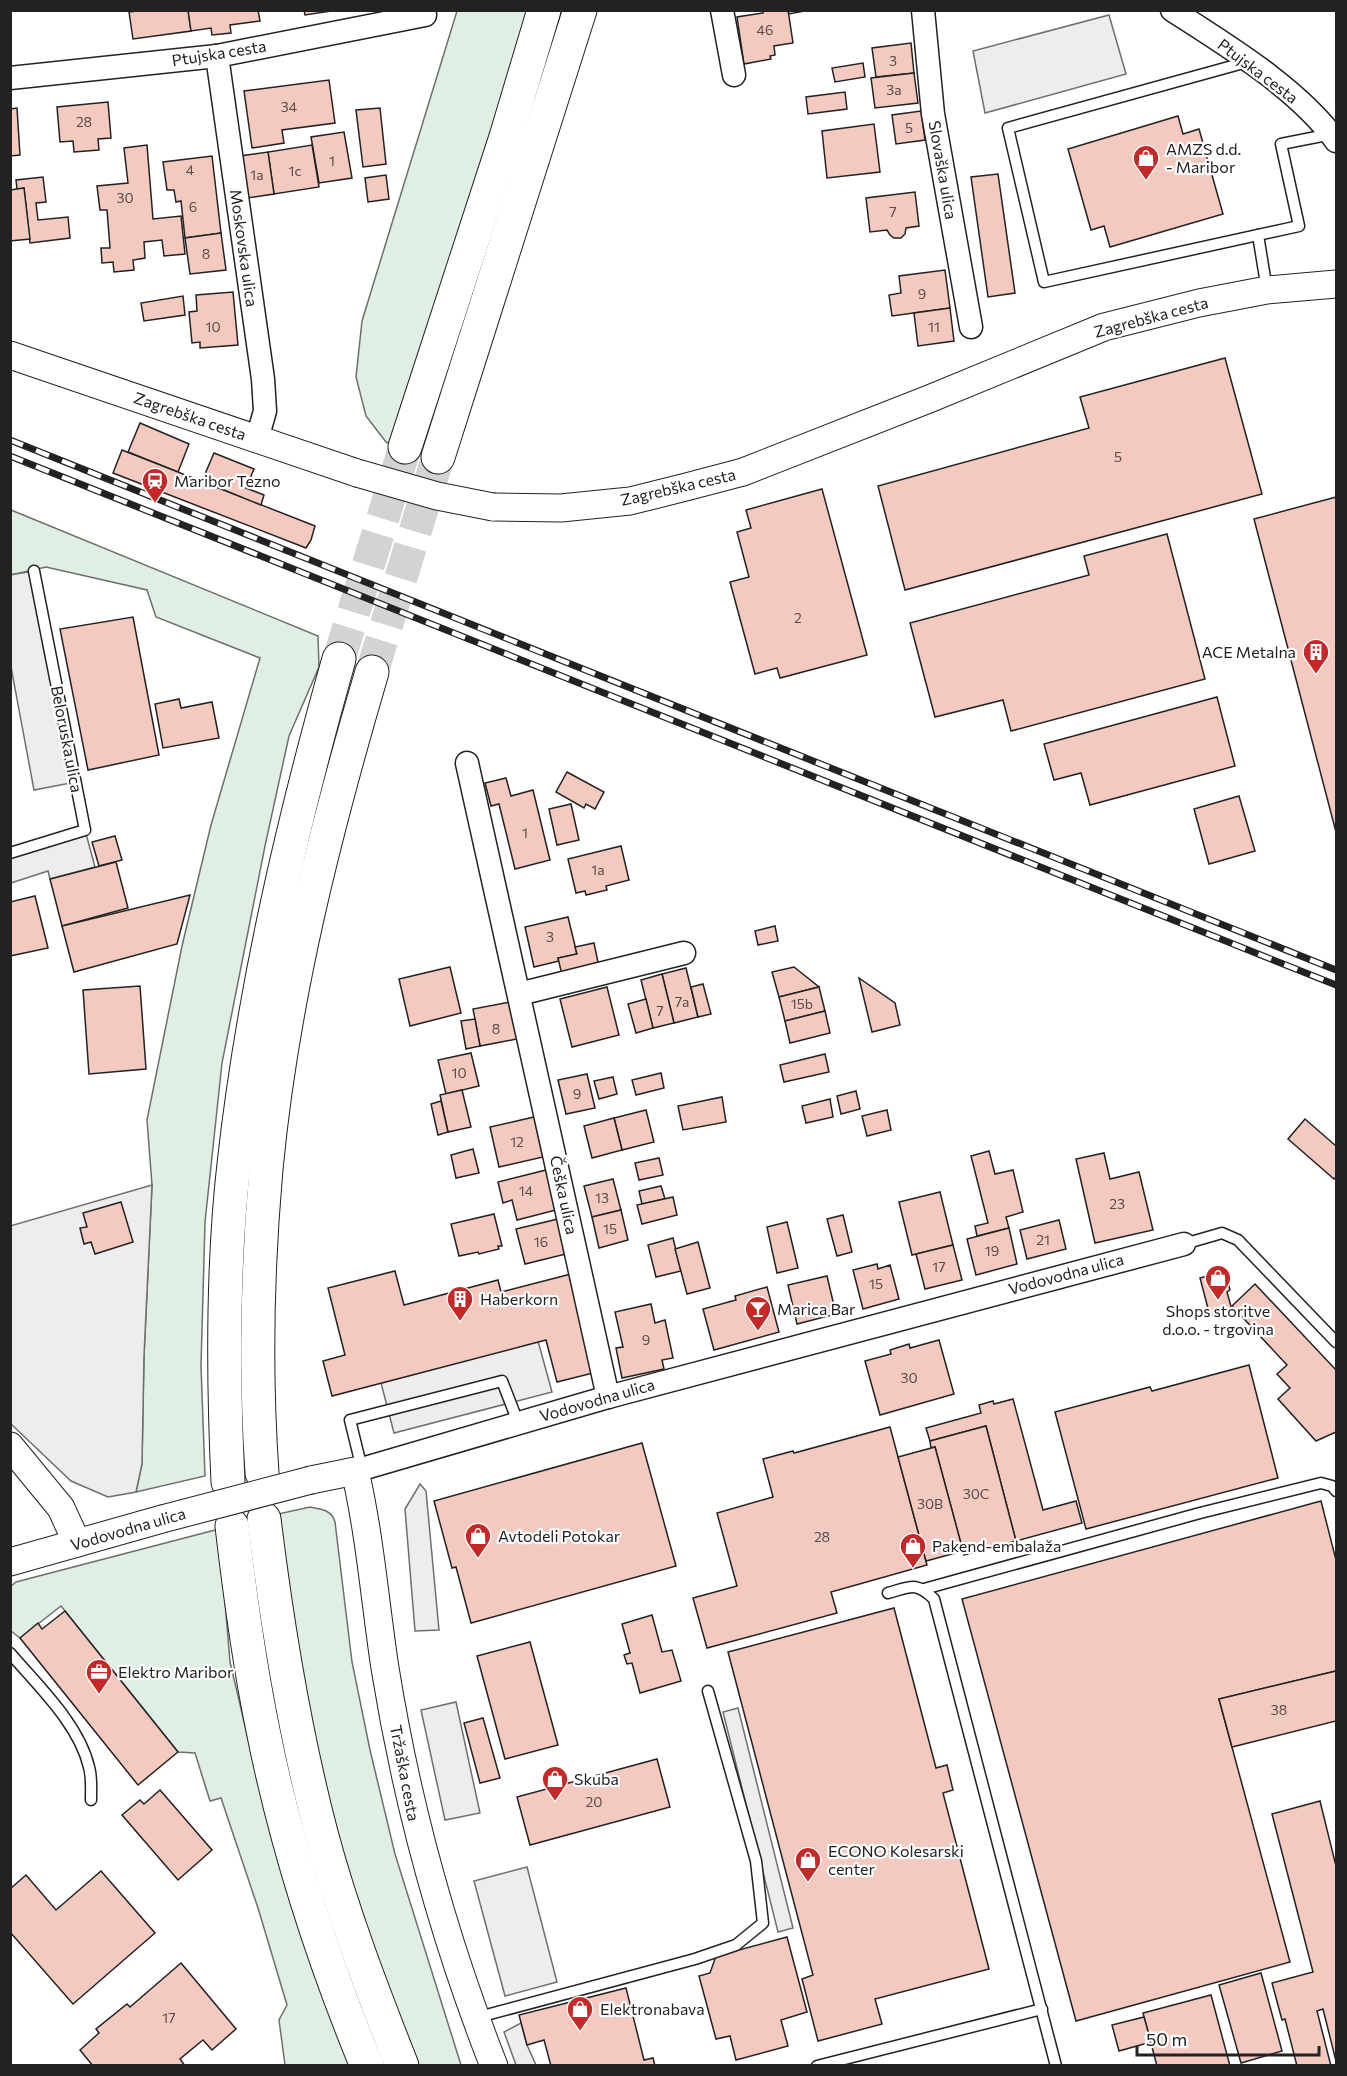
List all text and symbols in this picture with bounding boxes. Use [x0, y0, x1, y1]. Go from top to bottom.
house number: 46 [757, 21, 773, 38]
street label: Ptujska cesta [1214, 34, 1302, 107]
street label: Ptujska cesta [170, 36, 268, 69]
house number: 3 [889, 52, 897, 69]
house number: 3a [886, 81, 902, 98]
house number: 34 [281, 98, 298, 115]
house number: 28 [76, 113, 92, 130]
house number: 5 [905, 119, 913, 136]
street label: Slovaška ulica [925, 119, 962, 221]
place label: AMZS d.d. - Maribor [1166, 139, 1241, 176]
shop icon: AMZS d.d. - Maribor [1131, 143, 1161, 181]
house number: 1 [329, 152, 335, 169]
house number: 4 [186, 161, 195, 178]
house number: 1c [289, 162, 302, 179]
house number: 1a [250, 166, 264, 183]
street label: Moskovska ulica [227, 188, 262, 308]
house number: 30 [116, 189, 134, 206]
house number: 6 [189, 198, 197, 215]
house number: 7 [889, 203, 897, 220]
house number: 8 [202, 245, 210, 262]
house number: 9 [918, 285, 926, 302]
street label: Zagrebška cesta [1092, 292, 1210, 341]
house number: 10 [205, 318, 221, 335]
house number: 11 [928, 318, 940, 335]
street label: Zagrebška cesta [131, 387, 249, 444]
house number: 5 [1114, 448, 1122, 465]
street label: Zagrebška cesta [618, 464, 737, 509]
station icon: Maribor Tezno [140, 466, 170, 504]
place label: Maribor Tezno [174, 471, 281, 490]
house number: 2 [794, 609, 802, 626]
building icon: ACE Metalna [1301, 637, 1331, 675]
place label: ACE Metalna [1202, 642, 1296, 661]
street label: Beloruska ulica [48, 684, 87, 794]
house number: 1 [522, 824, 528, 841]
house number: 1a [591, 861, 605, 878]
house number: 3 [546, 928, 554, 945]
house number: 7a [675, 993, 689, 1010]
house number: 15b [791, 995, 813, 1012]
house number: 7 [656, 1002, 664, 1019]
house number: 8 [492, 1020, 500, 1037]
house number: 10 [451, 1064, 467, 1081]
house number: 9 [573, 1085, 581, 1102]
house number: 12 [510, 1133, 524, 1150]
street label: Češka ulica [547, 1154, 582, 1236]
house number: 14 [519, 1182, 534, 1199]
house number: 13 [595, 1189, 609, 1206]
house number: 23 [1109, 1195, 1125, 1212]
house number: 15 [603, 1220, 617, 1237]
house number: 21 [1036, 1231, 1050, 1248]
house number: 16 [534, 1233, 548, 1250]
house number: 19 [985, 1242, 999, 1259]
street label: Vodovodna ulica [1006, 1249, 1126, 1298]
house number: 17 [932, 1258, 946, 1275]
shop icon: Shops storitve d.o.o. - trgovina [1203, 1263, 1233, 1301]
house number: 15 [869, 1275, 883, 1292]
building icon: Haberkorn [445, 1284, 475, 1322]
place label: Haberkorn [480, 1289, 558, 1308]
bar icon: Marica Bar [743, 1294, 773, 1332]
place label: Marica Bar [777, 1299, 856, 1318]
place label: Shops storitve d.o.o. - trgovina [1162, 1301, 1274, 1338]
house number: 9 [642, 1331, 650, 1348]
house number: 30 [900, 1369, 918, 1386]
street label: Vodovodna ulica [537, 1374, 657, 1425]
house number: 30C [963, 1485, 989, 1502]
house number: 30B [917, 1495, 943, 1512]
street label: Vodovodna ulica [68, 1503, 188, 1554]
shop icon: Avtodeli Potokar [463, 1521, 493, 1559]
place label: Avtodeli Potokar [498, 1526, 621, 1545]
house number: 28 [814, 1528, 830, 1545]
shop icon: Pakend-embalaža [898, 1531, 928, 1569]
place label: Pakend-embalaža [932, 1536, 1061, 1555]
office icon: Elektro Maribor [84, 1657, 114, 1695]
place label: Elektro Maribor [118, 1662, 234, 1681]
house number: 38 [1271, 1701, 1287, 1718]
street label: Tržaška cesta [387, 1723, 424, 1823]
shop icon: Skuba [540, 1764, 570, 1802]
place label: Skuba [574, 1769, 619, 1788]
house number: 20 [586, 1793, 602, 1810]
place label: ECONO Kolesarski center [828, 1841, 964, 1878]
shop icon: ECONO Kolesarski center [793, 1845, 823, 1883]
shop icon: Elektronabava [565, 1994, 595, 2032]
place label: Elektronabava [600, 1999, 705, 2018]
house number: 17 [162, 2009, 176, 2026]
scale bar [1137, 2019, 1318, 2057]
text: 50 m [1146, 2028, 1187, 2050]

